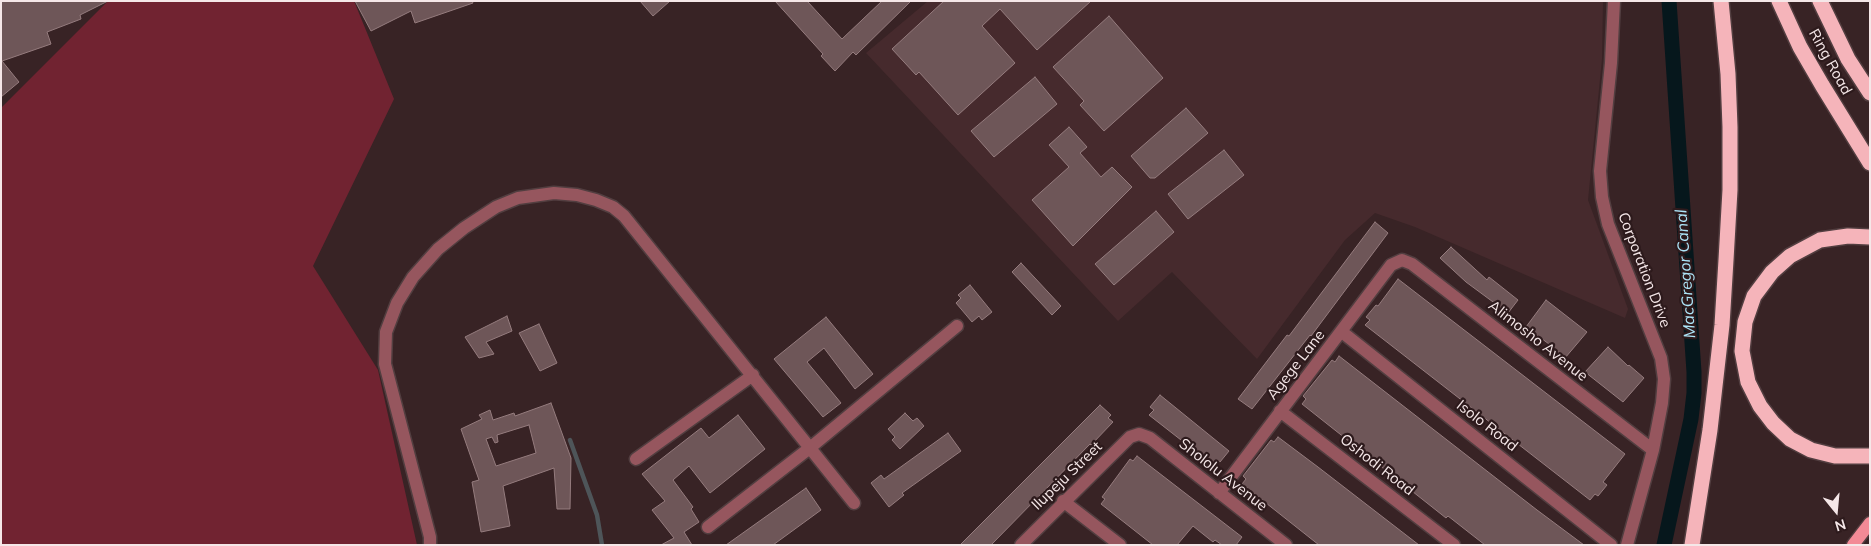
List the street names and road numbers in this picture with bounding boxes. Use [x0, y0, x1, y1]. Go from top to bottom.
street label: Ring Road [1805, 26, 1855, 98]
street label: Corporation Drive [1614, 210, 1674, 330]
street label: Alimosho Avenue [1485, 297, 1591, 385]
street label: Agege Lane [1263, 327, 1329, 403]
street label: Isolo Road [1453, 397, 1521, 455]
street label: Oshodi Road [1336, 430, 1418, 500]
street label: Shololu Avenue [1175, 435, 1271, 515]
street label: Ilupeju Street [1028, 438, 1106, 514]

